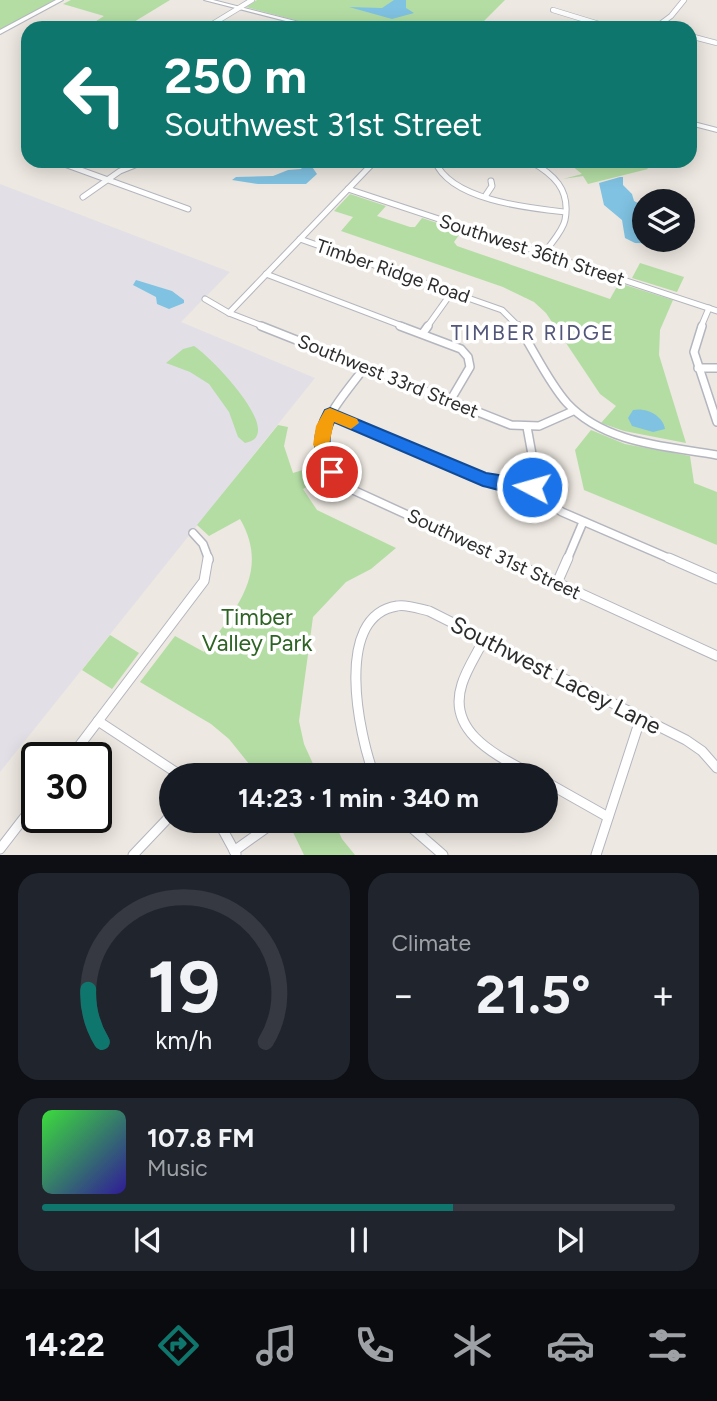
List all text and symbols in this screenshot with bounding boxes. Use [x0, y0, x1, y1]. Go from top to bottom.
text: 250 m [164, 46, 307, 105]
icon: left [49, 49, 140, 140]
text: Southwest 31st Street [164, 106, 482, 144]
map controls [632, 189, 695, 252]
button: layers [632, 189, 695, 252]
street label: Southwest 36th Street [436, 209, 628, 291]
street label: Timber Ridge Road [313, 234, 473, 308]
district label: TIMBER RIDGE [451, 320, 615, 345]
street label: Southwest 33rd Street [294, 329, 482, 423]
pin [302, 442, 362, 502]
position arrow [495, 450, 569, 524]
icon: arrive [313, 453, 351, 491]
street label: Southwest 31st Street [404, 504, 584, 604]
park label: Timber Valley Park [202, 603, 313, 657]
street label: Southwest Lacey Lane [446, 610, 666, 740]
speed limit sign: 30 [21, 742, 112, 833]
text: 14:23 · 1 min · 340 m [238, 782, 479, 814]
text: Climate [392, 929, 471, 957]
text: 19 [147, 944, 220, 1031]
text: 21.5° [476, 964, 591, 1026]
text: − [392, 972, 415, 1018]
text: + [651, 972, 675, 1018]
text: km/h [155, 1025, 212, 1055]
text: 107.8 FM [147, 1122, 255, 1154]
text: Music [147, 1154, 208, 1182]
icon: previous [129, 1221, 167, 1259]
icon: pause [340, 1221, 378, 1259]
icon: next [551, 1221, 589, 1259]
icon: directions [154, 1321, 203, 1370]
icon: music [252, 1321, 301, 1370]
icon: phone [350, 1321, 399, 1370]
icon: climate [448, 1321, 497, 1370]
icon: car [546, 1321, 595, 1370]
icon: filters [643, 1321, 692, 1370]
text: 14:22 [24, 1326, 105, 1364]

